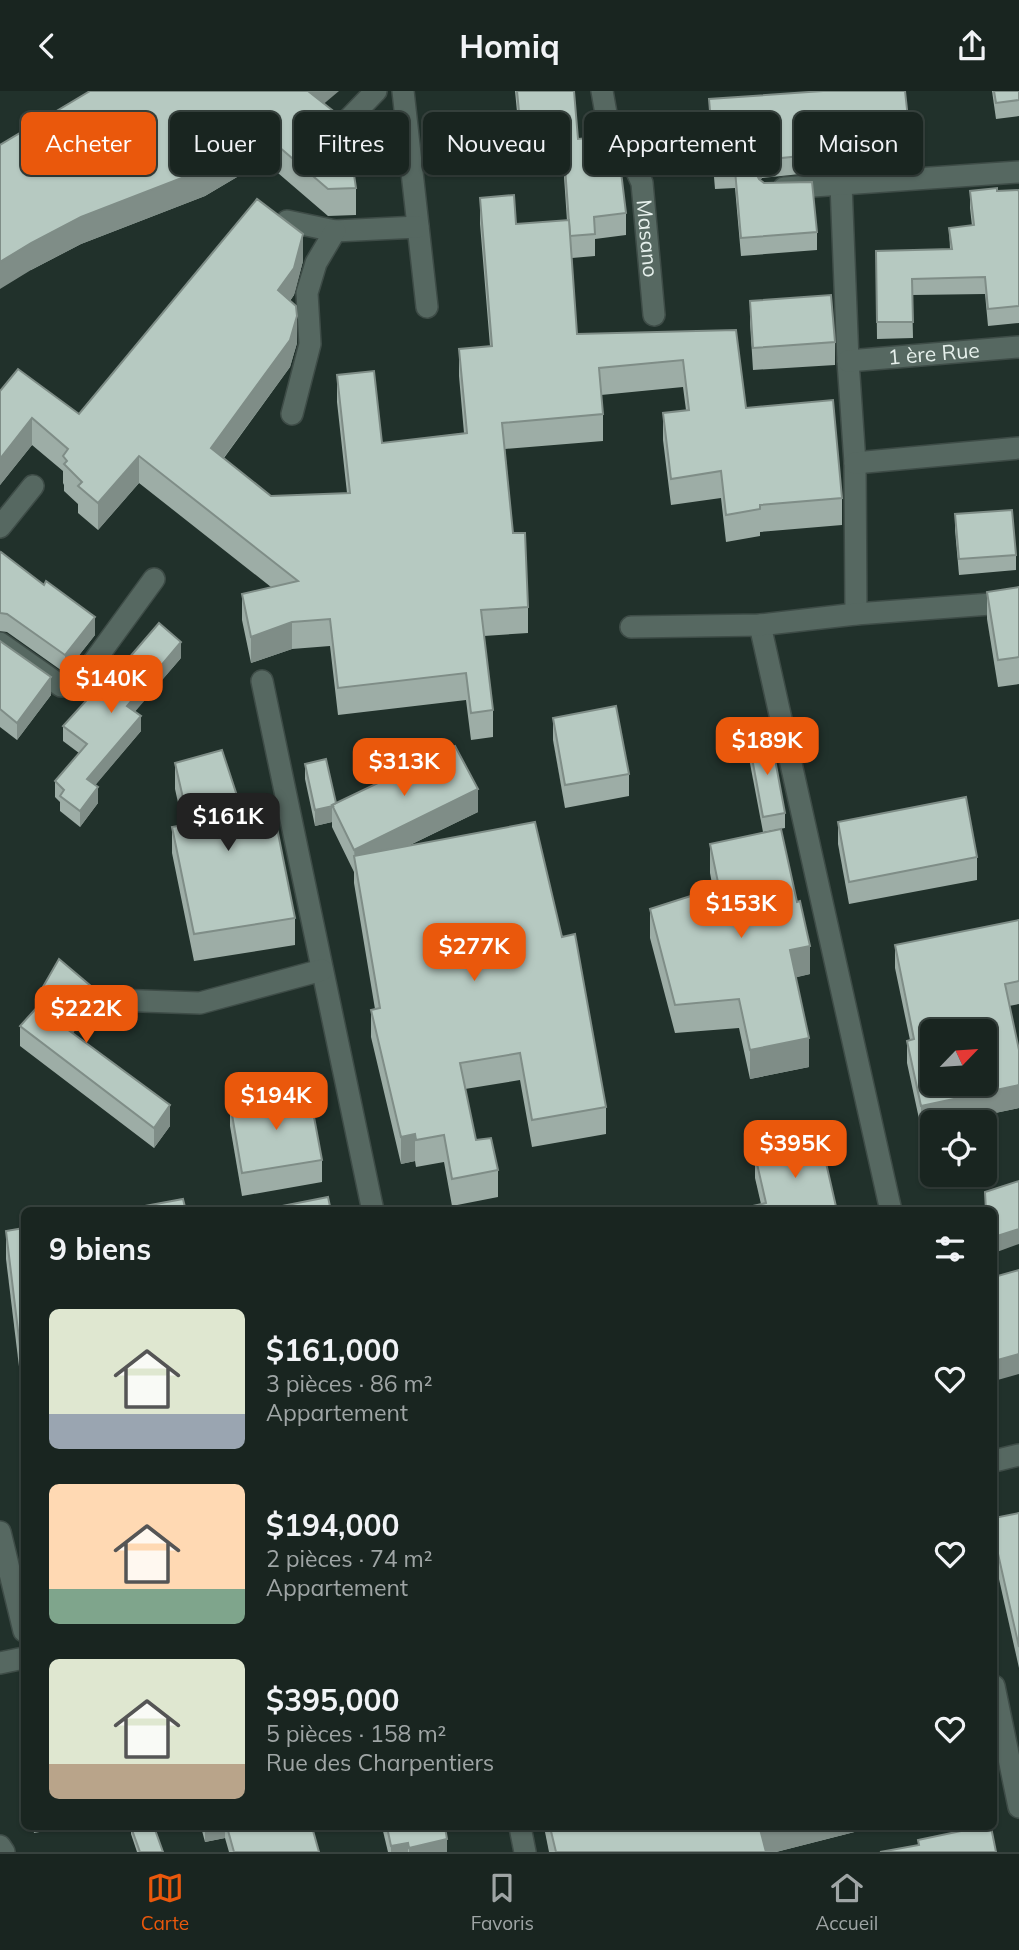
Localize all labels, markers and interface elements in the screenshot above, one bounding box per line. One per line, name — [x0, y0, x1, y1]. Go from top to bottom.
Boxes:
text: Homiq — [459, 26, 560, 66]
icon: back — [28, 27, 66, 65]
icon: share — [953, 27, 991, 65]
chip: Acheter — [21, 112, 156, 175]
chip: Louer — [170, 112, 280, 175]
chip: Filtres — [294, 112, 409, 175]
chip: Nouveau — [423, 112, 570, 175]
chip: Appartement — [584, 112, 780, 175]
chip: Maison — [794, 112, 923, 175]
street label: Masano — [632, 198, 665, 278]
street label: 1 ère Rue — [887, 336, 981, 370]
pin: $140K — [62, 655, 160, 715]
text: $140K — [76, 663, 146, 692]
pin: $189K — [718, 717, 816, 777]
text: $189K — [732, 725, 802, 754]
pin: $313K — [355, 739, 453, 798]
text: $313K — [369, 746, 439, 775]
pin: $161K — [179, 793, 277, 853]
text: $161K — [193, 801, 263, 830]
pin: $153K — [692, 881, 790, 940]
text: $153K — [706, 888, 776, 917]
pin: $277K — [425, 923, 523, 983]
text: $277K — [439, 931, 509, 960]
pin: $222K — [37, 985, 135, 1045]
text: $222K — [51, 993, 121, 1022]
north arrow — [920, 1019, 998, 1095]
map controls — [920, 1019, 997, 1187]
pin: $194K — [227, 1073, 325, 1132]
text: $194K — [241, 1080, 311, 1109]
button: locate — [920, 1110, 997, 1187]
pin: $395K — [746, 1121, 844, 1180]
text: $395K — [760, 1128, 830, 1157]
text: 9 biens — [49, 1230, 151, 1268]
icon: filters — [931, 1230, 969, 1268]
text: $161,000 — [266, 1331, 399, 1369]
icon: home — [105, 1337, 189, 1421]
icon: heart — [931, 1360, 969, 1398]
text: 3 pièces · 86 m² — [266, 1369, 433, 1398]
text: Appartement — [266, 1398, 408, 1427]
text: $194,000 — [266, 1506, 399, 1544]
icon: home — [105, 1512, 189, 1596]
icon: heart — [931, 1535, 969, 1573]
text: 2 pièces · 74 m² — [266, 1544, 433, 1573]
text: Appartement — [266, 1573, 408, 1602]
text: $395,000 — [266, 1681, 399, 1719]
icon: home — [105, 1687, 189, 1771]
icon: heart — [931, 1710, 969, 1748]
text: 5 pièces · 158 m² — [266, 1719, 446, 1748]
text: Rue des Charpentiers — [266, 1748, 494, 1777]
tab: Carte — [141, 1869, 189, 1935]
tab: Favoris — [471, 1869, 534, 1935]
tab: Accueil — [815, 1869, 878, 1935]

